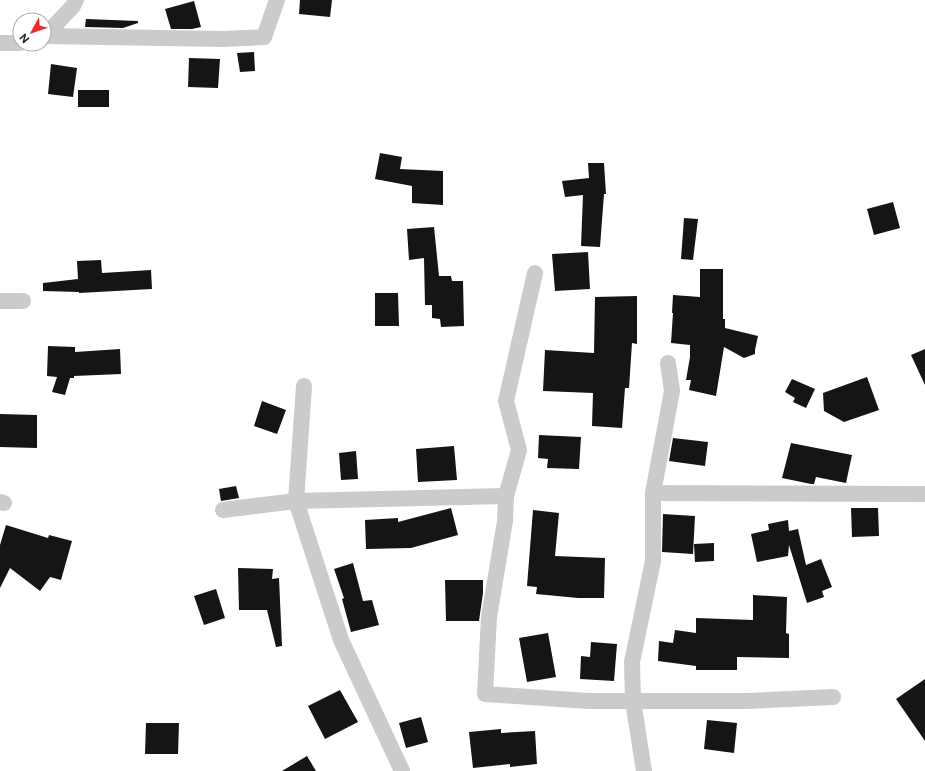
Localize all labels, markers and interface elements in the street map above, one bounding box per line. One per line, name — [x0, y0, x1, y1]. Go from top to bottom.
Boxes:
north arrow — [12, 12, 52, 52]
text: N — [16, 31, 32, 46]

